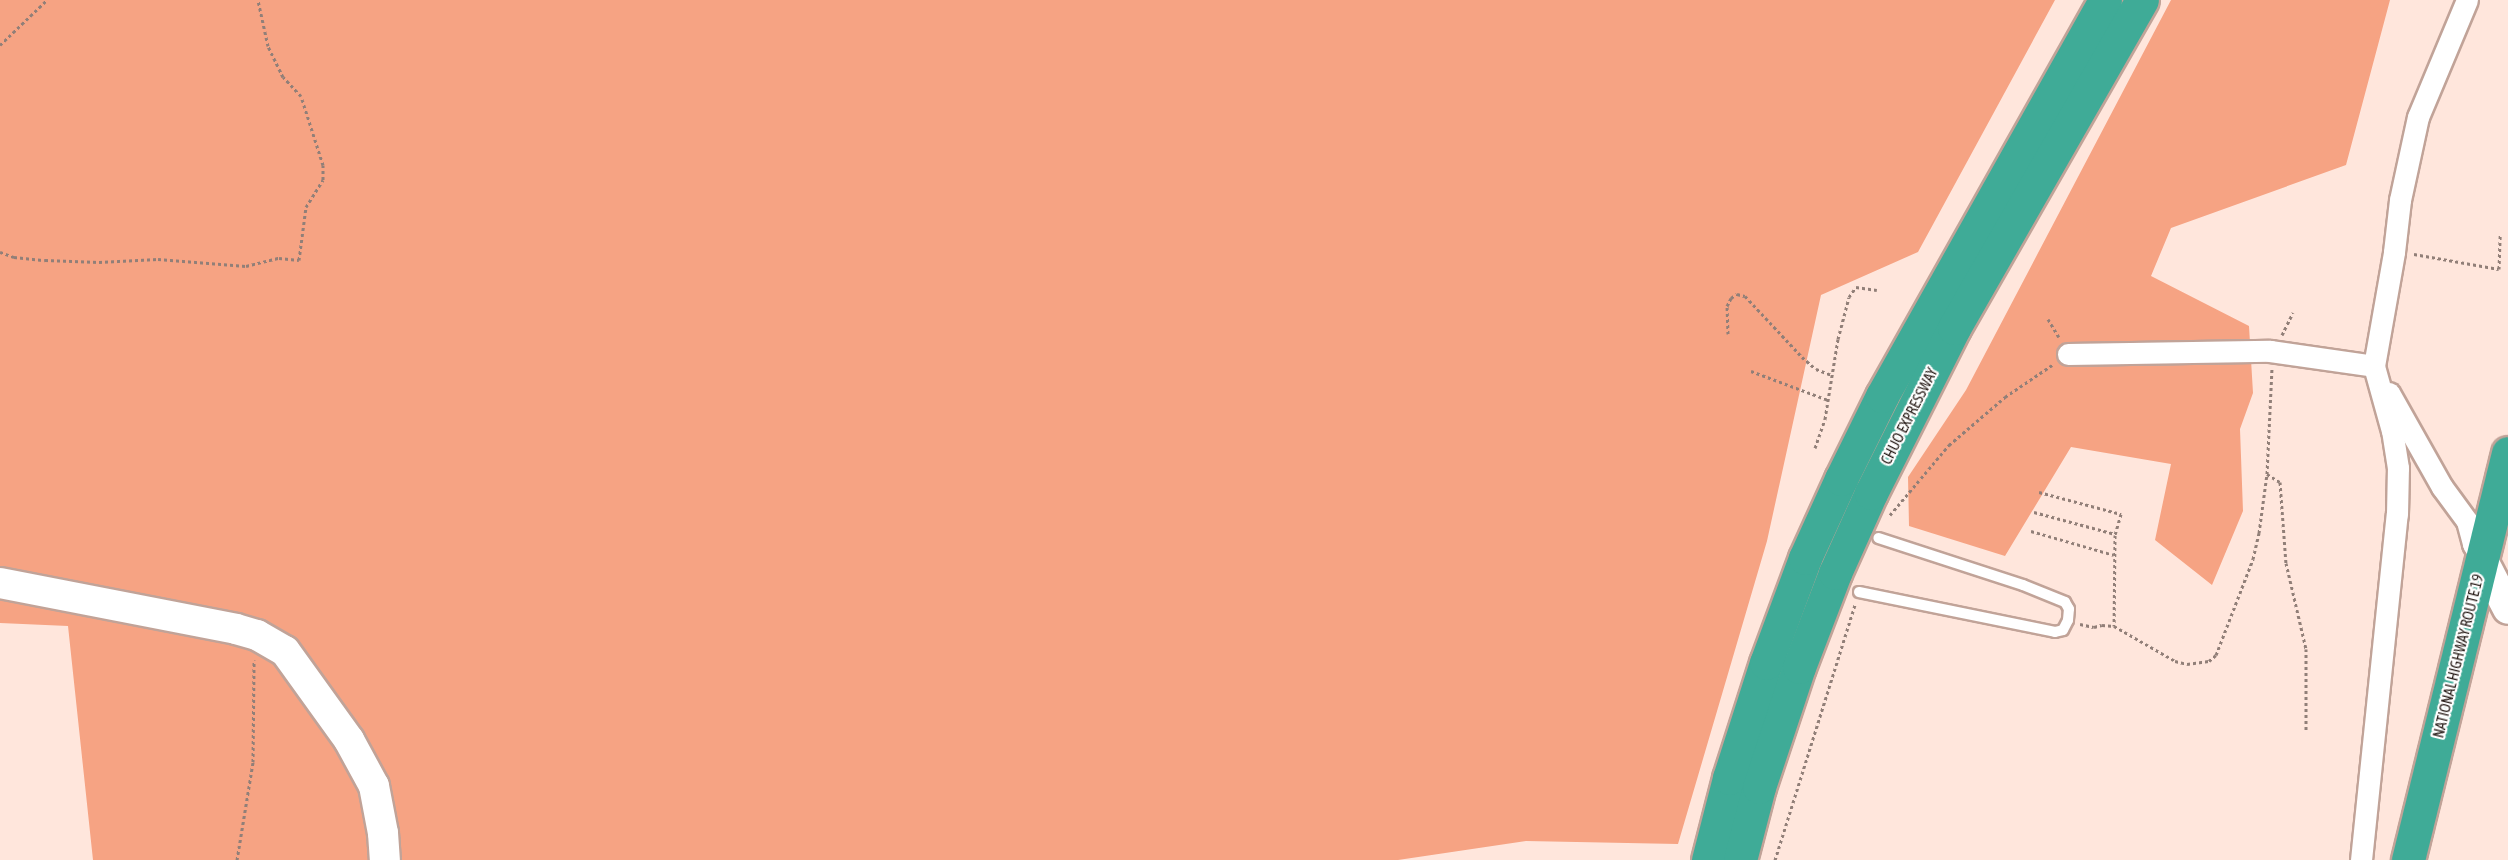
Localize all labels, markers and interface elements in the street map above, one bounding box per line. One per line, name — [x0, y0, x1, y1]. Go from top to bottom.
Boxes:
street label: CHUO EXPRESSWAY — [1877, 365, 1941, 467]
street label: NATIONAL HIGHWAY ROUTE 19 — [2429, 572, 2487, 740]

